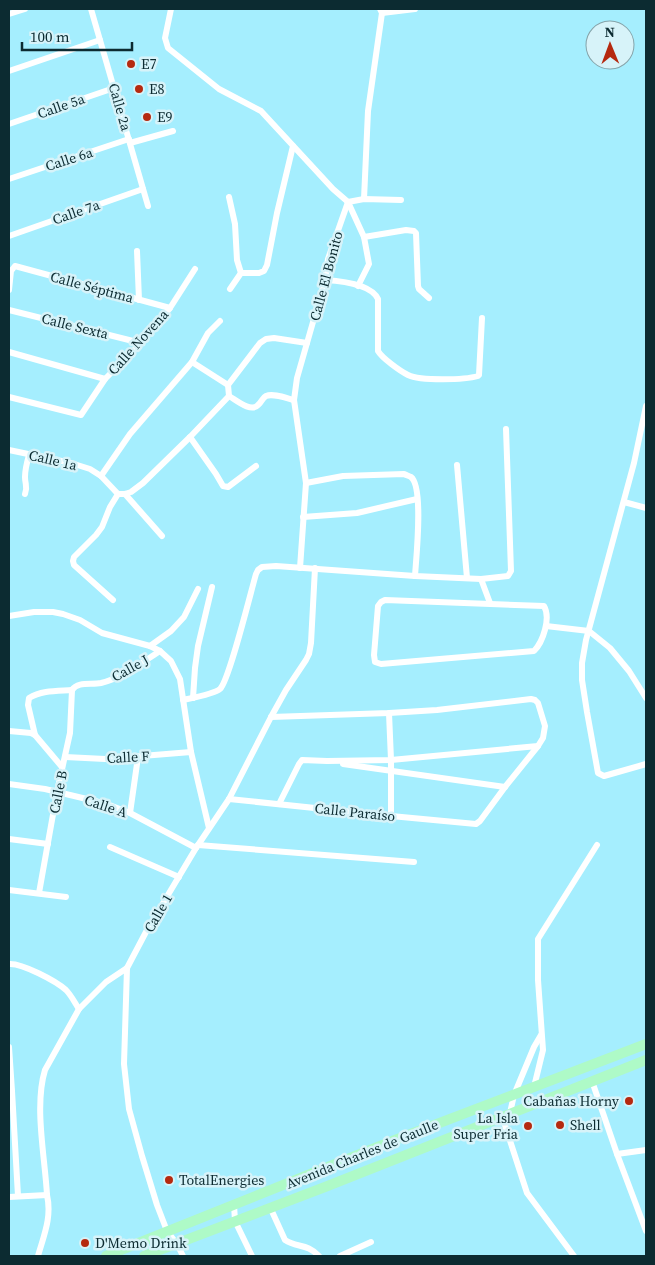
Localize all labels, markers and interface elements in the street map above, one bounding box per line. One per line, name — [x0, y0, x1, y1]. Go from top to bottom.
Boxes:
scale bar — [22, 20, 132, 52]
north arrow — [585, 20, 635, 70]
text: N — [604, 22, 615, 42]
text: 100 m — [30, 26, 70, 47]
place label: E7 — [141, 54, 156, 74]
marker: E7 — [125, 58, 137, 70]
place label: E8 — [149, 79, 164, 99]
street label: Calle 2a — [104, 81, 137, 134]
marker: E8 — [133, 83, 145, 95]
street label: Calle 5a — [35, 88, 88, 123]
place label: E9 — [157, 107, 172, 127]
marker: E9 — [141, 111, 153, 123]
street label: Calle 6a — [43, 142, 96, 176]
street label: Calle 7a — [50, 194, 103, 229]
street label: Calle El Bonito — [304, 229, 348, 323]
street label: Calle Séptima — [48, 266, 137, 308]
street label: Calle Novena — [103, 304, 173, 379]
street label: Calle Sexta — [40, 308, 111, 344]
street label: Calle 1a — [27, 445, 80, 475]
street label: Calle J — [108, 650, 152, 686]
street label: Calle F — [106, 746, 150, 768]
street label: Calle B — [44, 769, 72, 815]
street label: Calle A — [82, 790, 131, 823]
street label: Calle Paraíso — [314, 798, 397, 826]
street label: Calle 1 — [139, 890, 177, 936]
place label: Cabañas Horny — [523, 1091, 620, 1111]
marker: Cabañas Horny — [623, 1095, 635, 1107]
place label: La Isla Super Fria — [453, 1108, 519, 1144]
street label: Avenida Charles de Gaulle — [283, 1114, 441, 1194]
place label: Shell — [570, 1115, 601, 1135]
marker: Shell — [554, 1119, 566, 1131]
marker: La Isla Super Fria — [522, 1120, 534, 1132]
place label: TotalEnergies — [179, 1170, 264, 1190]
marker: TotalEnergies — [163, 1174, 175, 1186]
place label: D'Memo Drink — [95, 1233, 187, 1253]
marker: D'Memo Drink — [79, 1237, 91, 1249]

